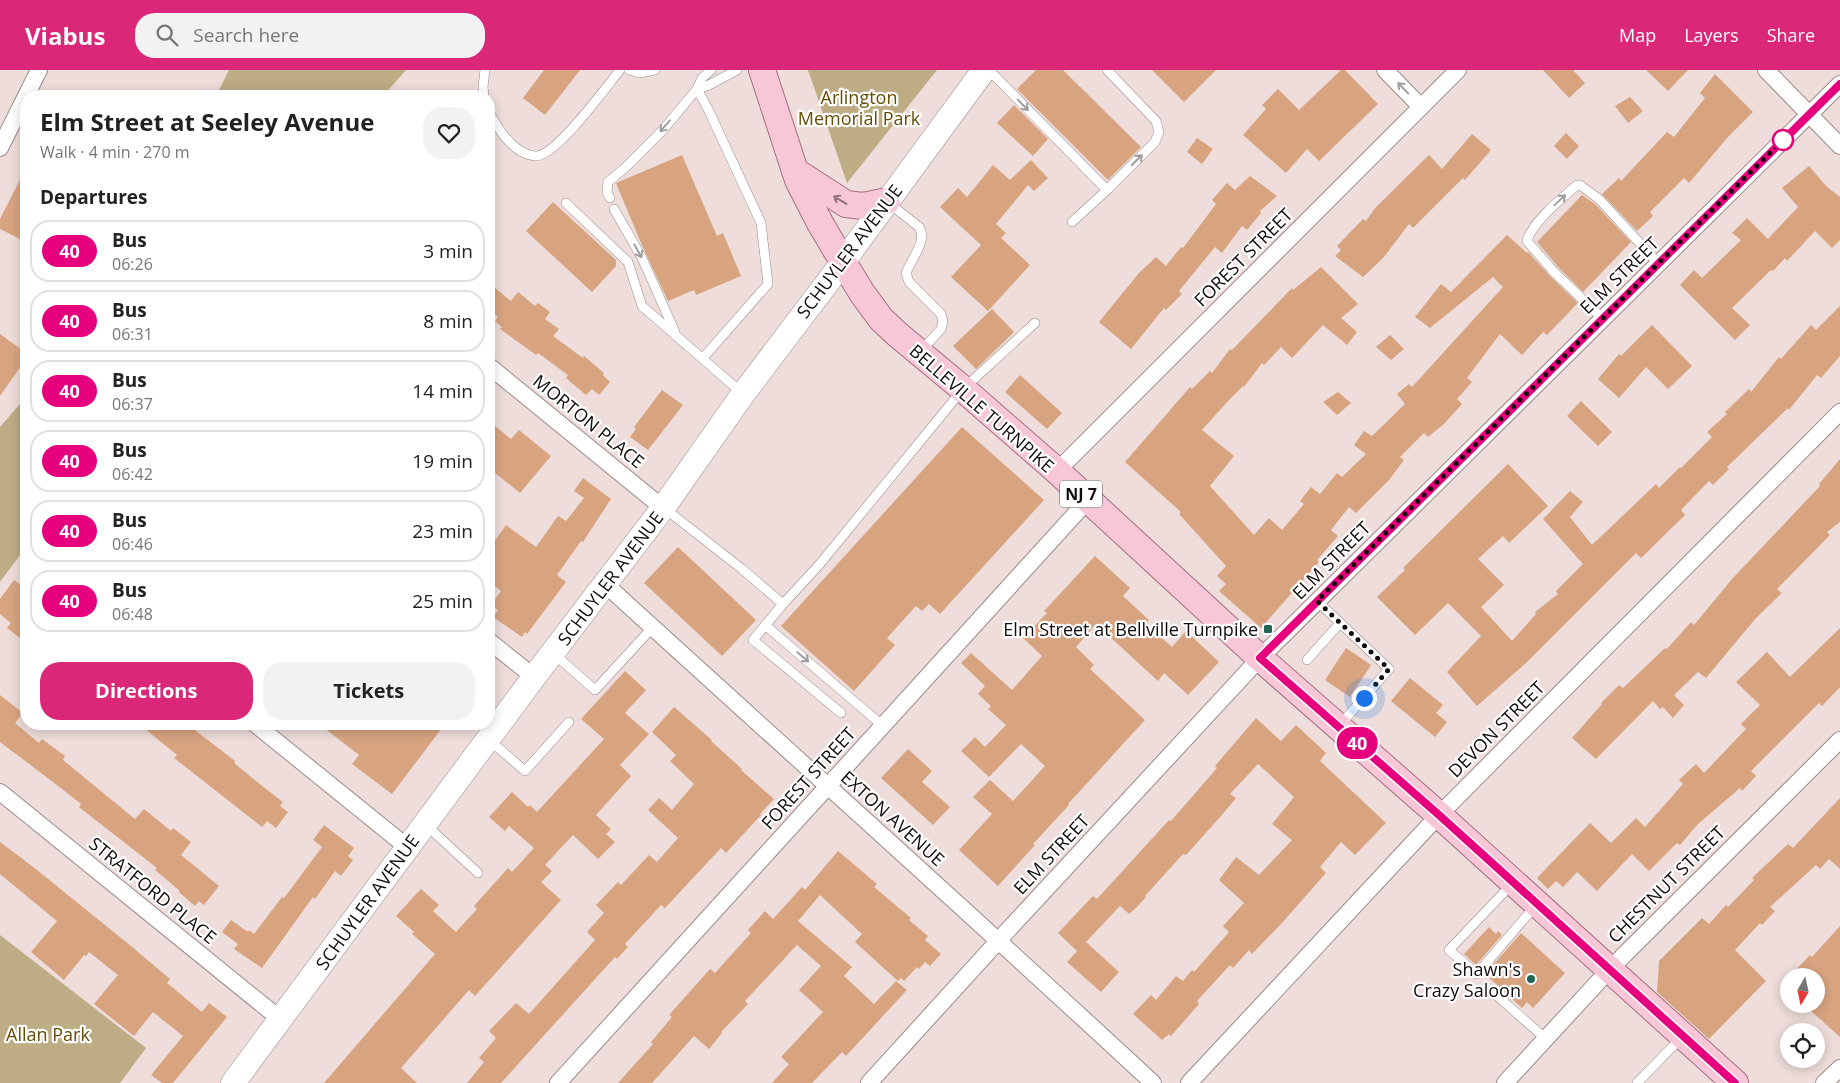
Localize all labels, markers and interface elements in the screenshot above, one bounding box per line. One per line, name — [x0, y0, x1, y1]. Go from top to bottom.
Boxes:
search box — [135, 13, 485, 58]
text: Viabus — [25, 19, 105, 52]
icon: search — [153, 21, 181, 49]
text: Search here — [193, 22, 299, 48]
text: Map — [1619, 23, 1656, 47]
text: Layers — [1684, 23, 1739, 47]
text: Share — [1767, 23, 1815, 47]
one-way arrow — [1397, 82, 1409, 95]
park label: Arlington Memorial Park — [798, 85, 921, 130]
one-way arrow — [1017, 99, 1029, 111]
text: Elm Street at Seeley Avenue — [40, 105, 374, 138]
button: heart — [423, 107, 475, 159]
one-way arrow — [660, 119, 671, 132]
unlabelled marker — [1772, 129, 1794, 151]
text: Walk · 4 min · 270 m — [40, 141, 190, 163]
one-way arrow — [1131, 154, 1143, 166]
street label: SCHUYLER AVENUE — [791, 179, 907, 323]
text: Departures — [40, 184, 147, 210]
one-way arrow — [833, 194, 847, 204]
one-way arrow — [1553, 194, 1566, 206]
street label: FOREST STREET — [1189, 203, 1297, 311]
text: Bus — [112, 227, 147, 253]
street label: ELM STREET — [1574, 231, 1664, 319]
text: 3 min — [423, 238, 473, 264]
text: 40 — [59, 239, 80, 263]
one-way arrow — [633, 244, 643, 259]
text: 06:26 — [112, 253, 153, 275]
text: Bus — [112, 297, 147, 323]
text: 8 min — [423, 308, 473, 334]
text: 40 — [59, 309, 80, 333]
text: 06:31 — [112, 323, 153, 345]
street label: BELLEVILLE TURNPIKE — [905, 339, 1059, 477]
text: Bus — [112, 367, 147, 393]
street label: MORTON PLACE — [528, 369, 650, 473]
text: 14 min — [412, 378, 473, 404]
text: 40 — [59, 379, 80, 403]
text: 06:37 — [112, 393, 153, 415]
text: Bus — [112, 437, 147, 463]
text: 19 min — [412, 448, 473, 474]
text: 40 — [59, 449, 80, 473]
text: 06:42 — [112, 463, 153, 485]
road number: NJ 7 — [1060, 480, 1102, 508]
street label: SCHUYLER AVENUE — [552, 506, 668, 650]
text: Bus — [112, 507, 147, 533]
street label: ELM STREET — [1287, 516, 1375, 604]
text: 23 min — [412, 518, 473, 544]
text: 40 — [59, 519, 80, 543]
text: 06:46 — [112, 533, 153, 555]
text: Bus — [112, 577, 147, 603]
text: 25 min — [412, 588, 473, 614]
text: 40 — [59, 589, 80, 613]
text: 06:48 — [112, 603, 153, 625]
place label: Elm Street at Bellville Turnpike — [1003, 617, 1258, 641]
marker: Elm Street at Bellville Turnpike — [1262, 623, 1274, 635]
one-way arrow — [796, 651, 809, 662]
button: Directions — [40, 662, 253, 720]
button: Tickets — [263, 662, 475, 720]
street label: DEVON STREET — [1443, 676, 1549, 782]
your location — [1352, 686, 1377, 711]
street label: FOREST STREET — [756, 722, 860, 834]
line badge: 40 — [1334, 727, 1380, 759]
text: 40 — [1347, 731, 1367, 755]
street label: EXTON AVENUE — [836, 765, 950, 871]
street label: ELM STREET — [1008, 809, 1094, 899]
street label: CHESTNUT STREET — [1602, 820, 1730, 948]
street label: SCHUYLER AVENUE — [310, 830, 424, 974]
street label: STRATFORD PLACE — [84, 831, 222, 949]
place label: Shawn's Crazy Saloon — [1413, 957, 1521, 1002]
north arrow — [1780, 968, 1825, 1012]
map controls — [1780, 968, 1825, 1068]
marker: Shawn's Crazy Saloon — [1525, 973, 1537, 985]
park label: Allan Park — [6, 1022, 90, 1046]
button: locate — [1780, 1023, 1825, 1068]

